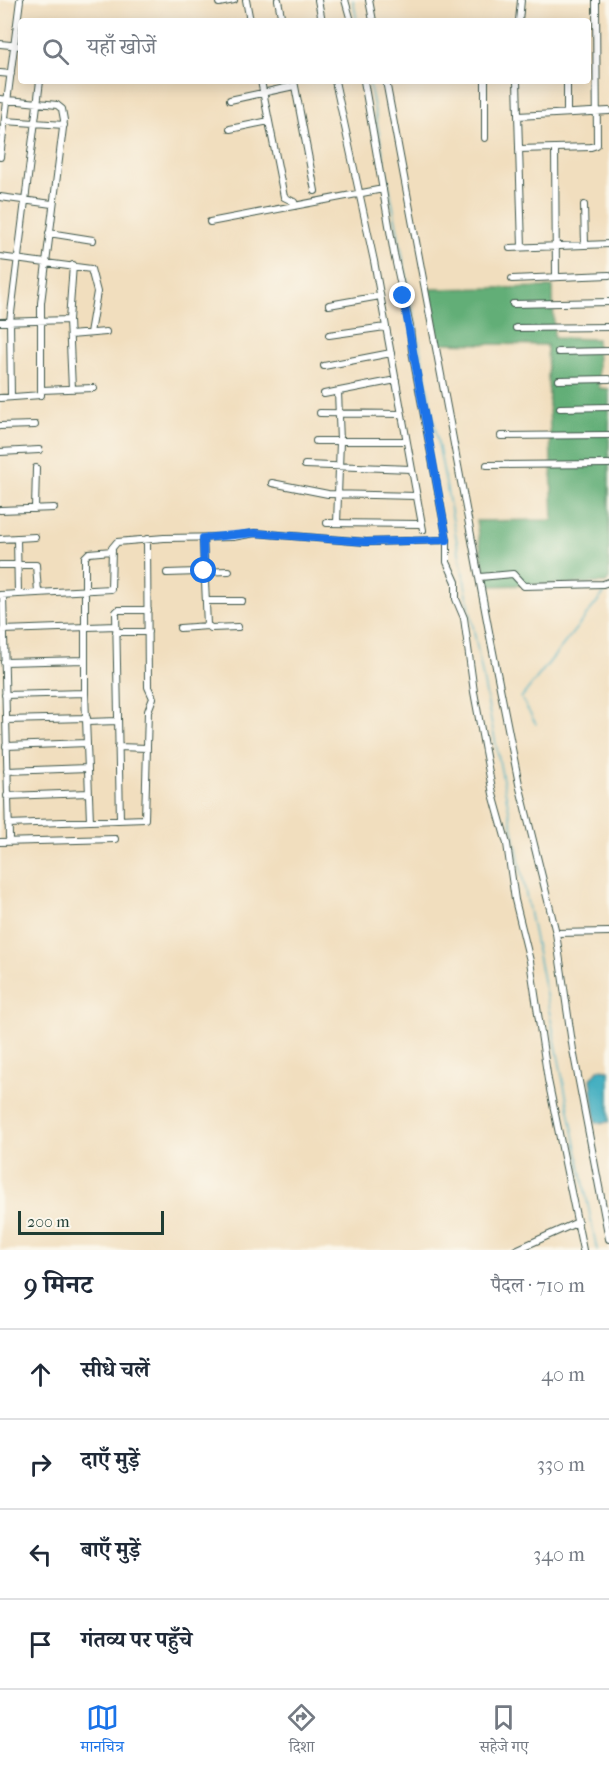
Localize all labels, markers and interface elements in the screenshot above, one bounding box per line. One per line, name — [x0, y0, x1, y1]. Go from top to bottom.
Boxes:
search box — [18, 18, 591, 84]
text: यहाँ खोजें — [87, 34, 156, 60]
icon: search — [39, 35, 72, 68]
route end — [389, 282, 415, 308]
route start — [190, 557, 216, 583]
scale bar — [18, 1208, 164, 1236]
text: 200 m — [27, 1212, 70, 1231]
text: 9 मिनट — [24, 1269, 92, 1300]
text: पैदल · 710 m — [491, 1274, 585, 1297]
text: सीधे चलें — [81, 1357, 150, 1383]
icon: ahead — [24, 1358, 57, 1391]
text: 40 m — [541, 1363, 585, 1386]
text: दाएँ मुड़ें — [81, 1447, 140, 1473]
icon: right — [24, 1448, 57, 1481]
text: 330 m — [537, 1453, 585, 1476]
text: बाएँ मुड़ें — [81, 1537, 140, 1563]
icon: left — [24, 1538, 57, 1571]
text: 340 m — [533, 1543, 585, 1566]
text: गंतव्य पर पहुँचे — [81, 1627, 192, 1653]
icon: arrive — [24, 1628, 57, 1661]
tab: मानचित्र — [81, 1701, 124, 1762]
tab: दिशा — [285, 1701, 318, 1762]
tab: सहेजे गए — [479, 1701, 528, 1762]

